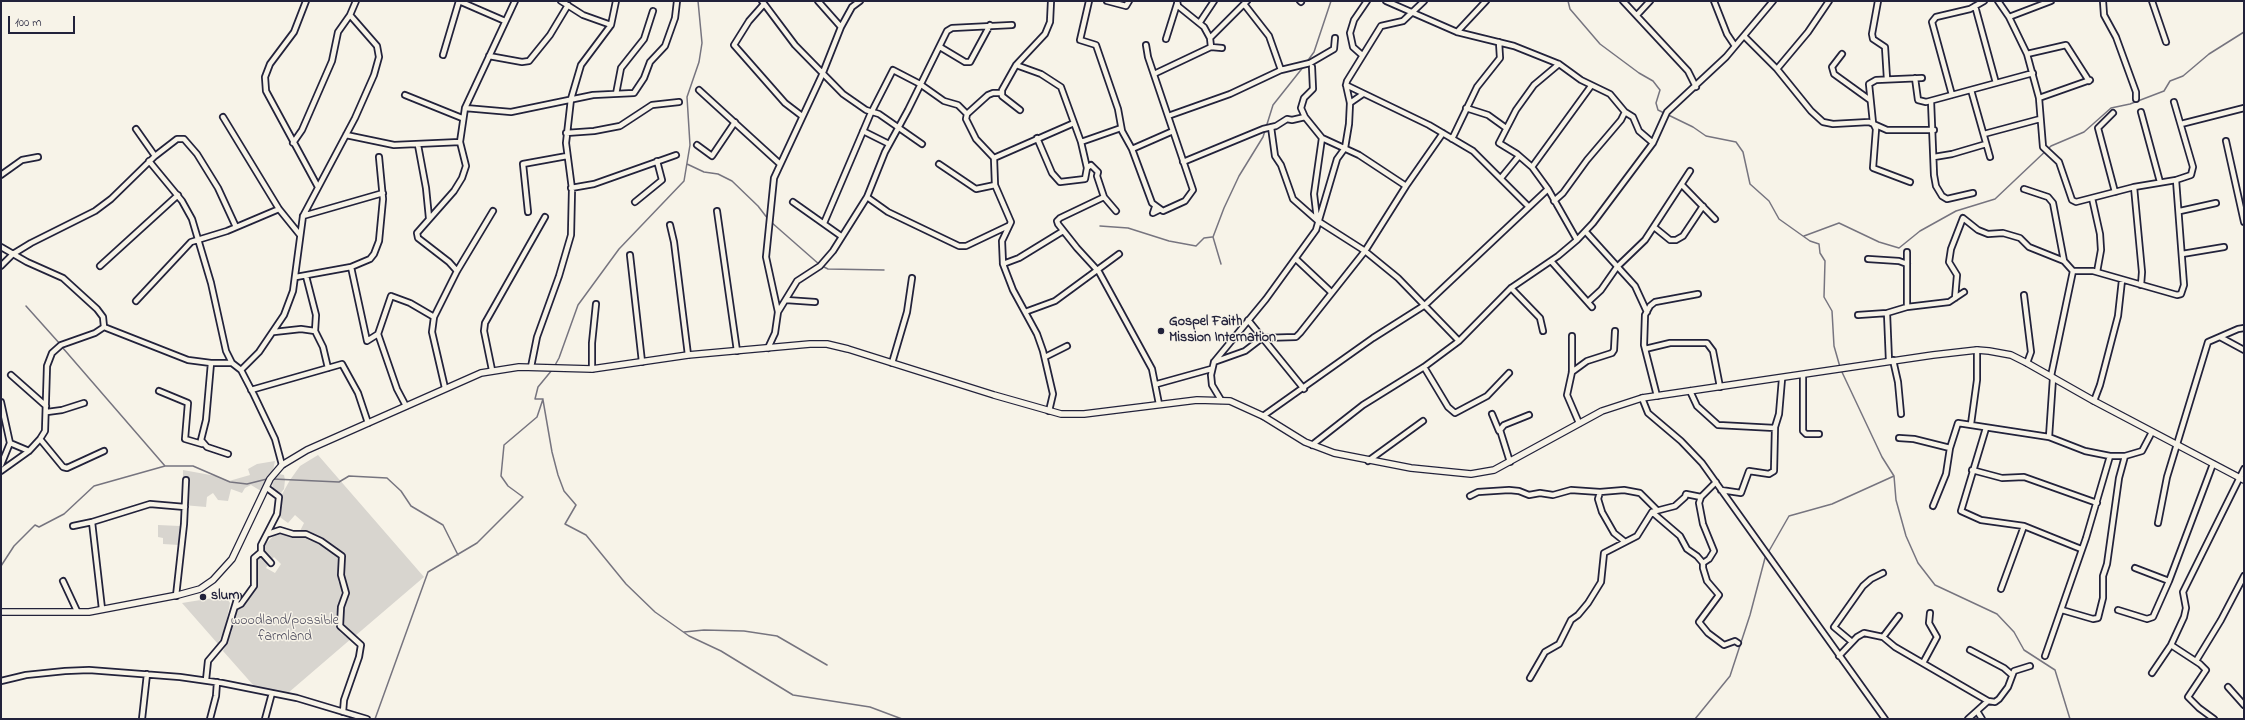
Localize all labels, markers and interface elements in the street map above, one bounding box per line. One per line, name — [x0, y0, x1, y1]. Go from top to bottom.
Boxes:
scale bar — [10, 8, 77, 34]
text: 100 m — [15, 14, 42, 32]
place label: Gospel Faith Mission Internation — [1169, 315, 1276, 348]
marker: Gospel Faith Mission Internation — [1156, 326, 1166, 336]
place label: slum — [211, 589, 239, 605]
marker: slum — [198, 592, 208, 602]
park label: woodland/possible farmland — [231, 614, 339, 646]

